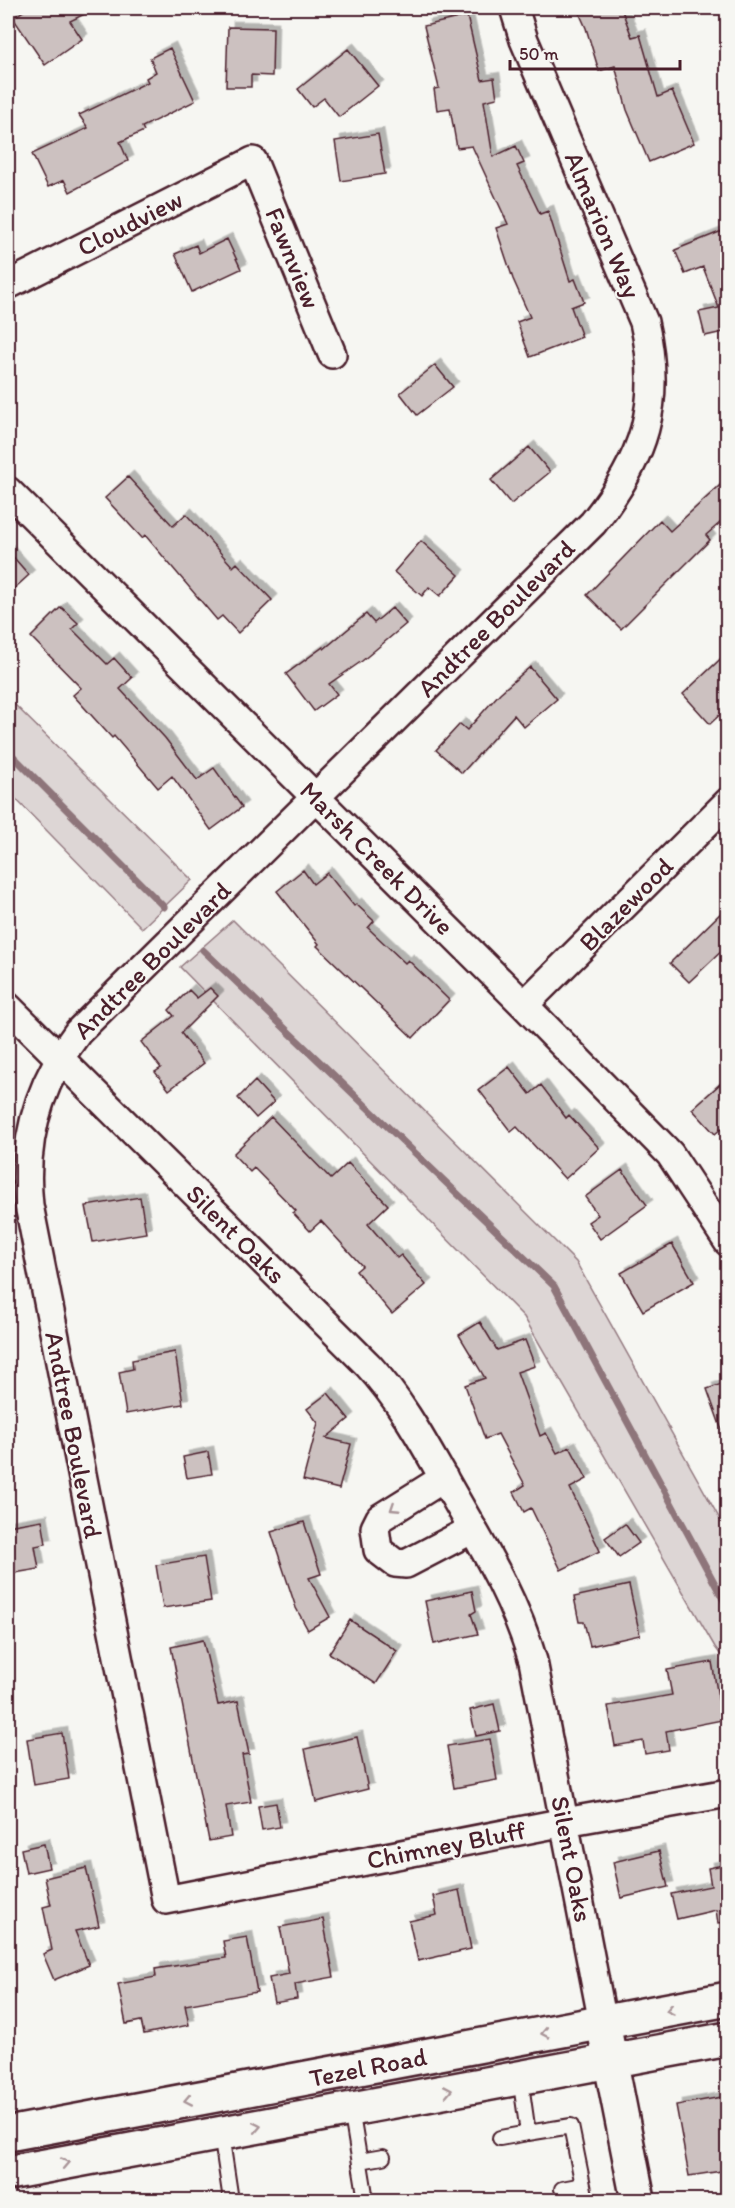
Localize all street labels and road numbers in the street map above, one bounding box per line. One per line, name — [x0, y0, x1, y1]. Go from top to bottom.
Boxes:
street label: Almarion Way — [558, 147, 648, 303]
street label: Cloudview — [72, 183, 188, 263]
street label: Fawnview — [258, 203, 328, 313]
street label: Andtree Boulevard — [410, 532, 582, 704]
street label: Marsh Creek Drive — [293, 774, 461, 942]
street label: Blazewood — [572, 850, 680, 958]
street label: Andtree Boulevard — [66, 874, 238, 1046]
street label: Silent Oaks — [179, 1177, 293, 1291]
street label: Andtree Boulevard — [38, 1329, 110, 1542]
street label: Silent Oaks — [544, 1793, 600, 1925]
street label: Chimney Bluff — [364, 1814, 528, 1876]
street label: Tezel Road — [307, 2040, 429, 2094]

